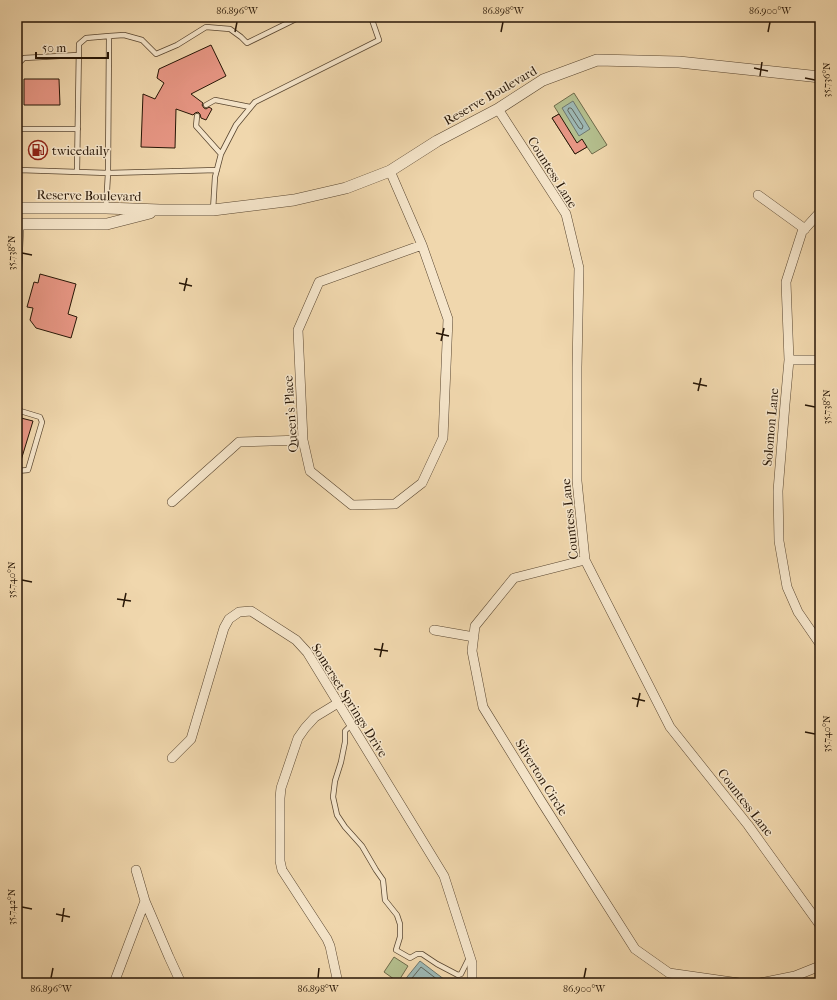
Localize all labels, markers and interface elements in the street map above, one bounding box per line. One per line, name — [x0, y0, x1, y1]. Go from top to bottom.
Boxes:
text: 86.896°W — [216, 5, 259, 17]
text: 86.898°W — [482, 5, 525, 17]
text: 86.900°W — [749, 5, 792, 17]
scale bar — [36, 34, 108, 60]
text: 50 m — [42, 41, 66, 55]
street label: Reserve Boulevard — [441, 62, 540, 128]
text: 35.736°N — [821, 62, 833, 98]
street label: Countess Lane — [525, 134, 581, 211]
fuel station icon: twicedaily — [27, 139, 49, 161]
place label: twicedaily — [52, 143, 111, 158]
street label: Reserve Boulevard — [36, 187, 142, 204]
text: 35.738°N — [6, 235, 18, 270]
street label: Queen's Place — [280, 374, 301, 453]
street label: Solomon Lane — [760, 387, 781, 467]
text: 35.738°N — [821, 389, 833, 424]
street label: Countess Lane — [558, 477, 581, 560]
text: 35.740°N — [6, 561, 18, 599]
street label: Somerset Springs Drive — [308, 641, 391, 760]
text: 35.740°N — [821, 715, 833, 753]
street label: Silverton Circle — [512, 736, 571, 819]
street label: Countess Lane — [715, 766, 777, 839]
text: 35.742°N — [6, 888, 18, 925]
text: 86.896°W — [30, 983, 73, 995]
text: 86.898°W — [297, 983, 340, 995]
text: 86.900°W — [563, 983, 606, 995]

